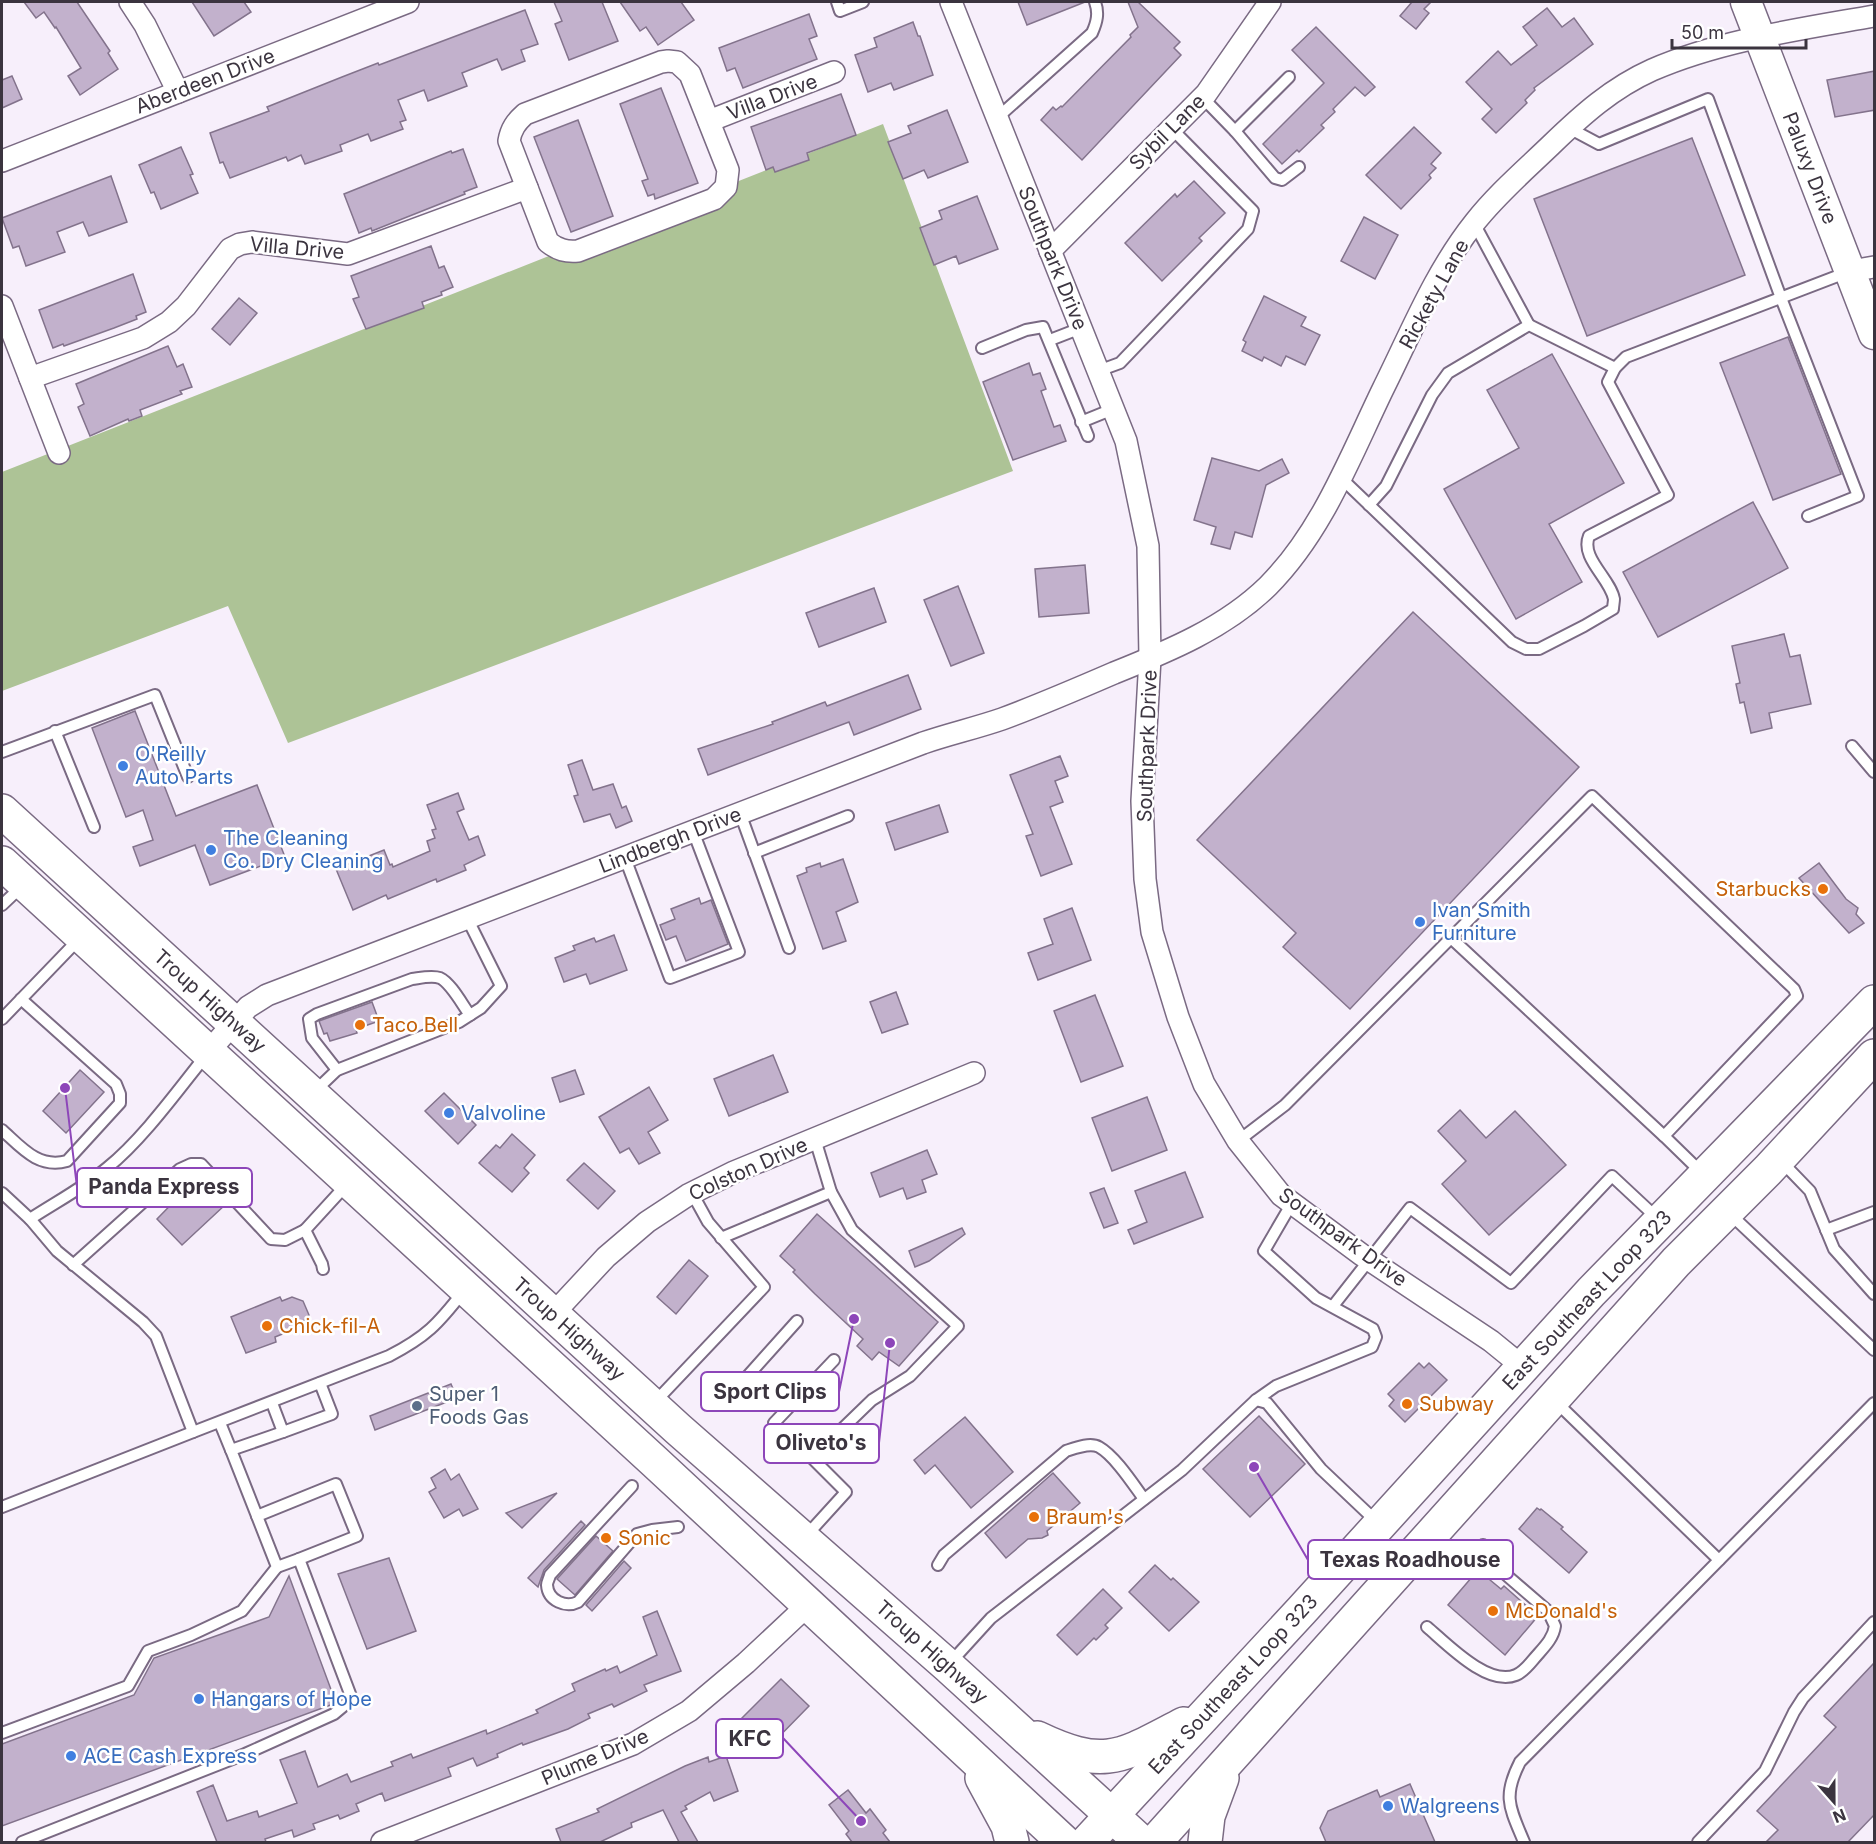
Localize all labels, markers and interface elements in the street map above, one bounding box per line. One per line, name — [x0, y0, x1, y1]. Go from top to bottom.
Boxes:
scale bar — [1672, 12, 1806, 50]
text: 50 m — [1681, 22, 1724, 43]
street label: Aberdeen Drive — [132, 43, 278, 119]
street label: Villa Drive — [723, 69, 821, 125]
street label: Sybil Lane — [1124, 89, 1210, 175]
street label: Paluxy Drive — [1778, 109, 1842, 227]
street label: Southpark Drive — [1013, 183, 1093, 333]
street label: Villa Drive — [249, 232, 345, 264]
street label: Rickety Lane — [1394, 235, 1474, 353]
street label: Southpark Drive — [1132, 669, 1162, 823]
place label: O'Reilly Auto Parts — [135, 742, 233, 789]
marker: O'Reilly Auto Parts — [116, 759, 130, 773]
street label: Lindbergh Drive — [595, 802, 745, 878]
place label: The Cleaning Co. Dry Cleaning — [223, 826, 383, 873]
marker: The Cleaning Co. Dry Cleaning — [204, 843, 218, 857]
place label: Starbucks — [1715, 877, 1811, 901]
marker: Starbucks — [1816, 882, 1830, 896]
place label: Ivan Smith Furniture — [1432, 898, 1531, 945]
marker: Ivan Smith Furniture — [1413, 915, 1427, 929]
street label: Troup Highway — [149, 944, 271, 1058]
place label: Taco Bell — [372, 1013, 458, 1037]
marker: Taco Bell — [353, 1018, 367, 1032]
place label: Valvoline — [461, 1101, 546, 1125]
marker: Valvoline — [442, 1106, 456, 1120]
street label: Colston Drive — [685, 1132, 811, 1206]
callout: Panda Express — [77, 1168, 252, 1207]
text: Panda Express — [88, 1174, 240, 1199]
street label: Southpark Drive — [1274, 1182, 1412, 1292]
street label: East Southeast Loop 323 — [1497, 1205, 1677, 1395]
street label: Troup Highway — [508, 1272, 630, 1386]
place label: Chick-fil-A — [279, 1314, 381, 1338]
marker: Chick-fil-A — [260, 1319, 274, 1333]
callout: Sport Clips — [701, 1372, 839, 1411]
text: Sport Clips — [713, 1379, 827, 1404]
place label: Super 1 Foods Gas — [429, 1382, 529, 1429]
place label: Subway — [1419, 1392, 1494, 1416]
marker: Subway — [1400, 1397, 1414, 1411]
marker: Super 1 Foods Gas — [410, 1399, 424, 1413]
callout: Oliveto's — [764, 1424, 879, 1463]
text: Oliveto's — [776, 1430, 866, 1455]
place label: Braum's — [1046, 1505, 1124, 1529]
marker: Braum's — [1027, 1510, 1041, 1524]
place label: Sonic — [618, 1526, 671, 1550]
marker: Sonic — [599, 1531, 613, 1545]
callout: Texas Roadhouse — [1308, 1540, 1513, 1579]
text: Texas Roadhouse — [1320, 1547, 1500, 1572]
street label: East Southeast Loop 323 — [1143, 1589, 1323, 1779]
street label: Troup Highway — [871, 1595, 993, 1709]
place label: McDonald's — [1505, 1599, 1618, 1623]
marker: McDonald's — [1486, 1604, 1500, 1618]
place label: Hangars of Hope — [211, 1687, 372, 1711]
marker: Hangars of Hope — [192, 1692, 206, 1706]
callout: KFC — [716, 1719, 783, 1758]
street label: Plume Drive — [538, 1724, 652, 1790]
text: KFC — [729, 1726, 771, 1751]
place label: ACE Cash Express — [83, 1744, 257, 1768]
marker: ACE Cash Express — [64, 1749, 78, 1763]
north arrow — [1804, 1772, 1864, 1832]
place label: Walgreens — [1400, 1794, 1500, 1818]
marker: Walgreens — [1381, 1799, 1395, 1813]
text: N — [1830, 1804, 1849, 1828]

